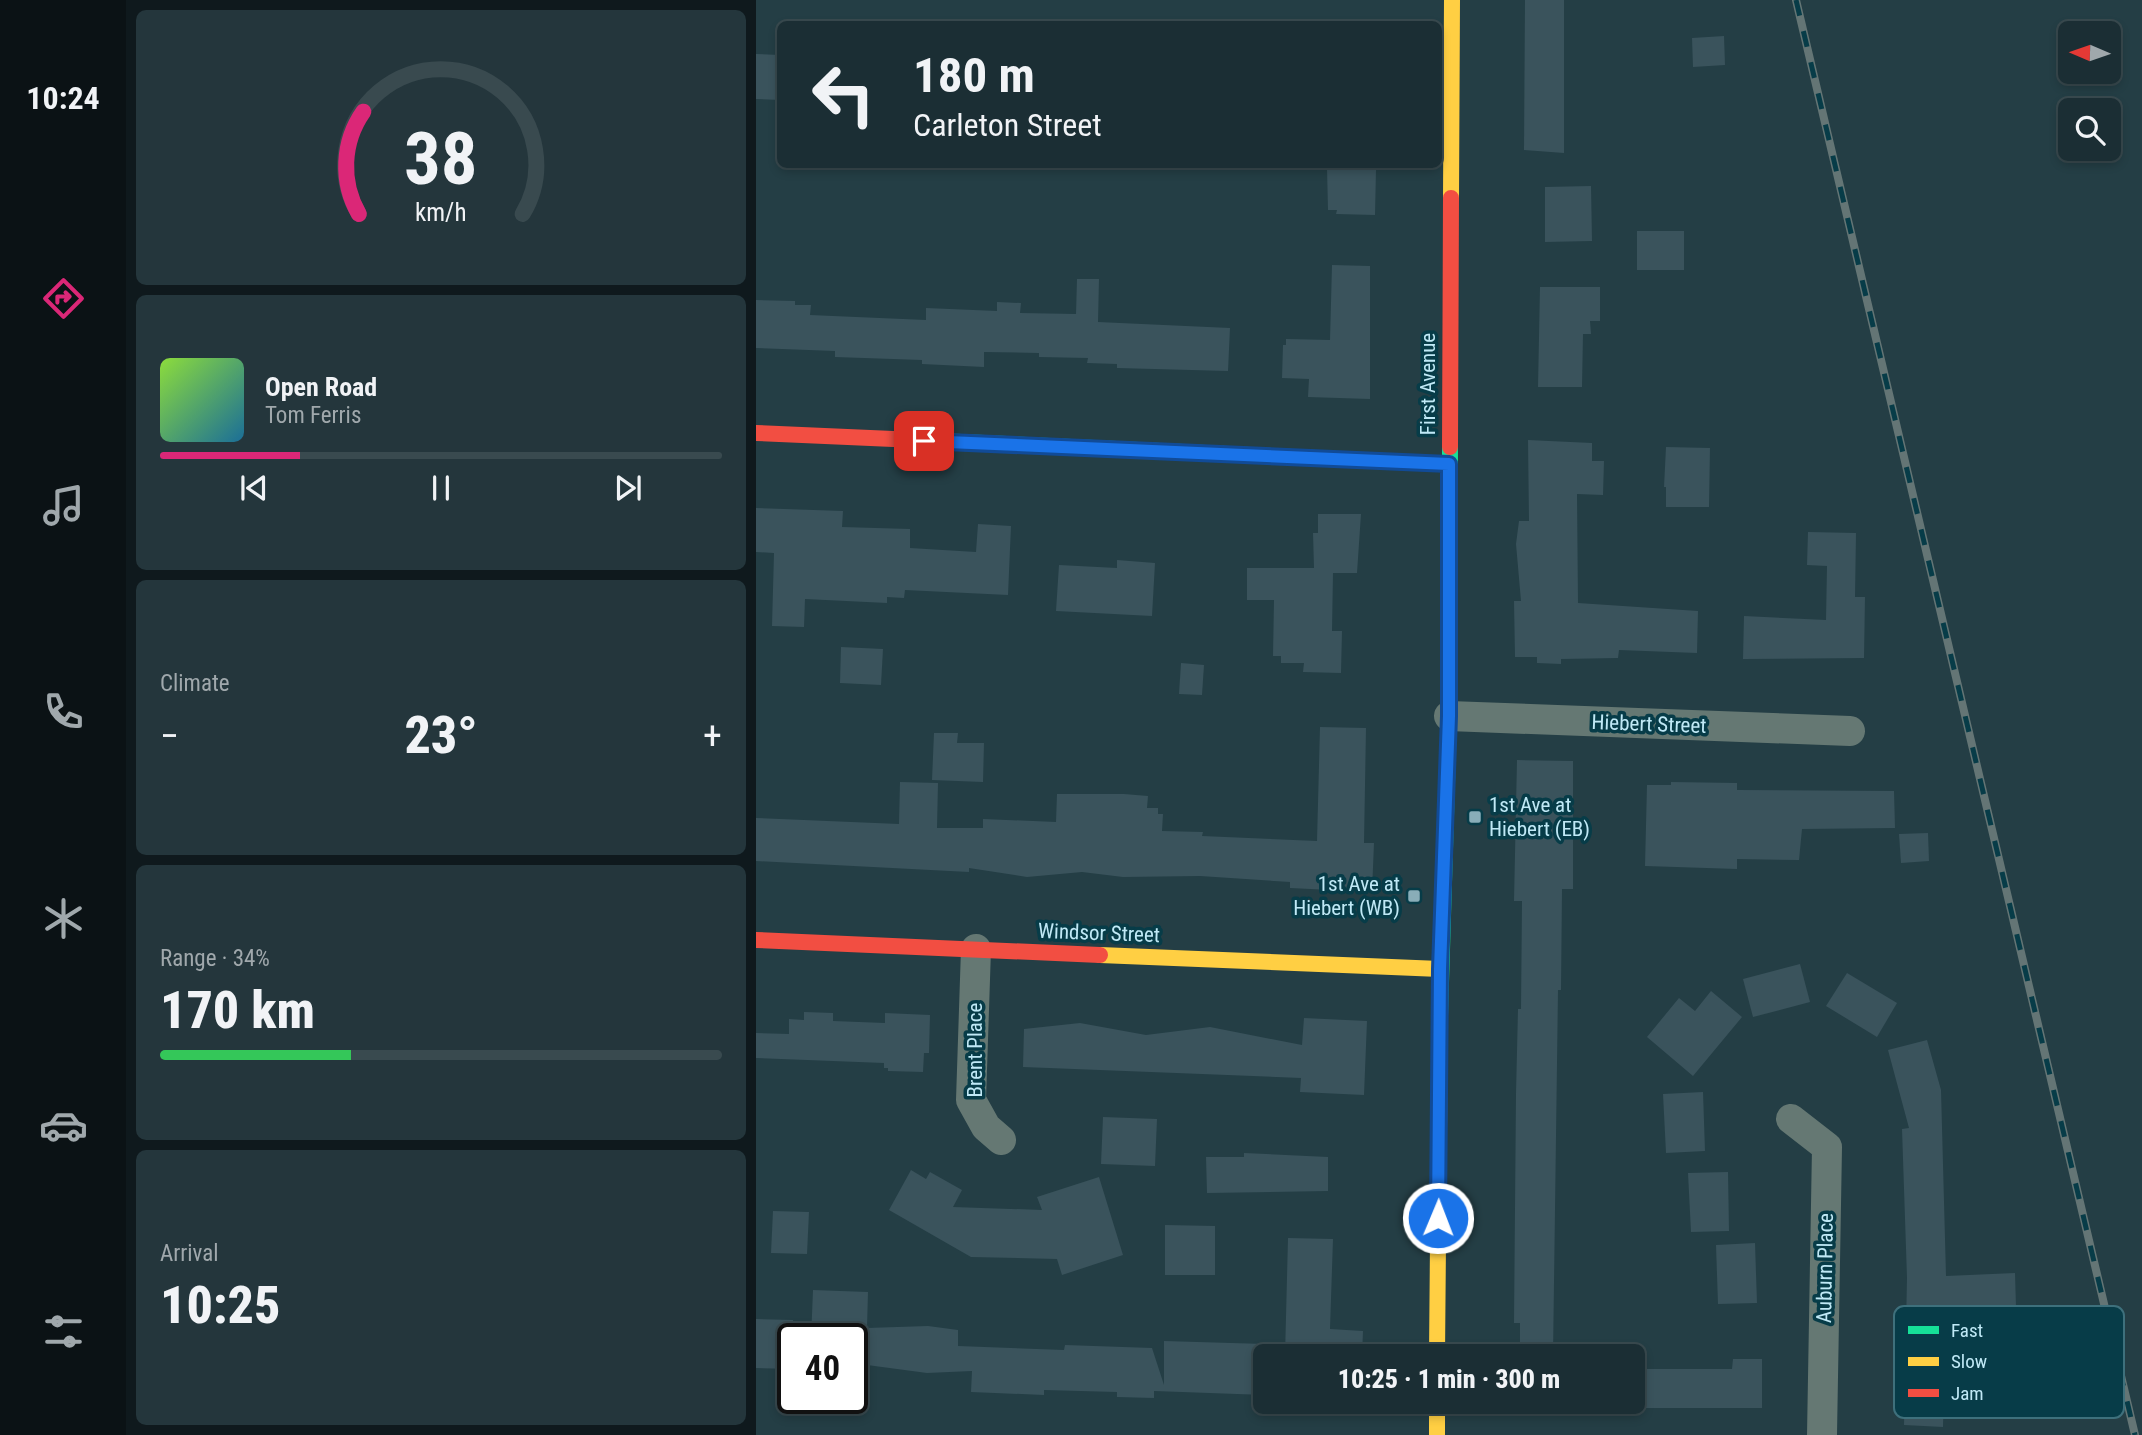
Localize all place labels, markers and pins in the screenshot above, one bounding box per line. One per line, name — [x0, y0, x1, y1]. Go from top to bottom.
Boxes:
pin — [894, 411, 954, 471]
place label: 1st Ave at Hiebert (EB) — [1489, 793, 1590, 841]
marker: 1st Ave at Hiebert (EB) — [1467, 809, 1483, 825]
place label: 1st Ave at Hiebert (WB) — [1293, 872, 1400, 920]
marker: 1st Ave at Hiebert (WB) — [1406, 888, 1422, 904]

